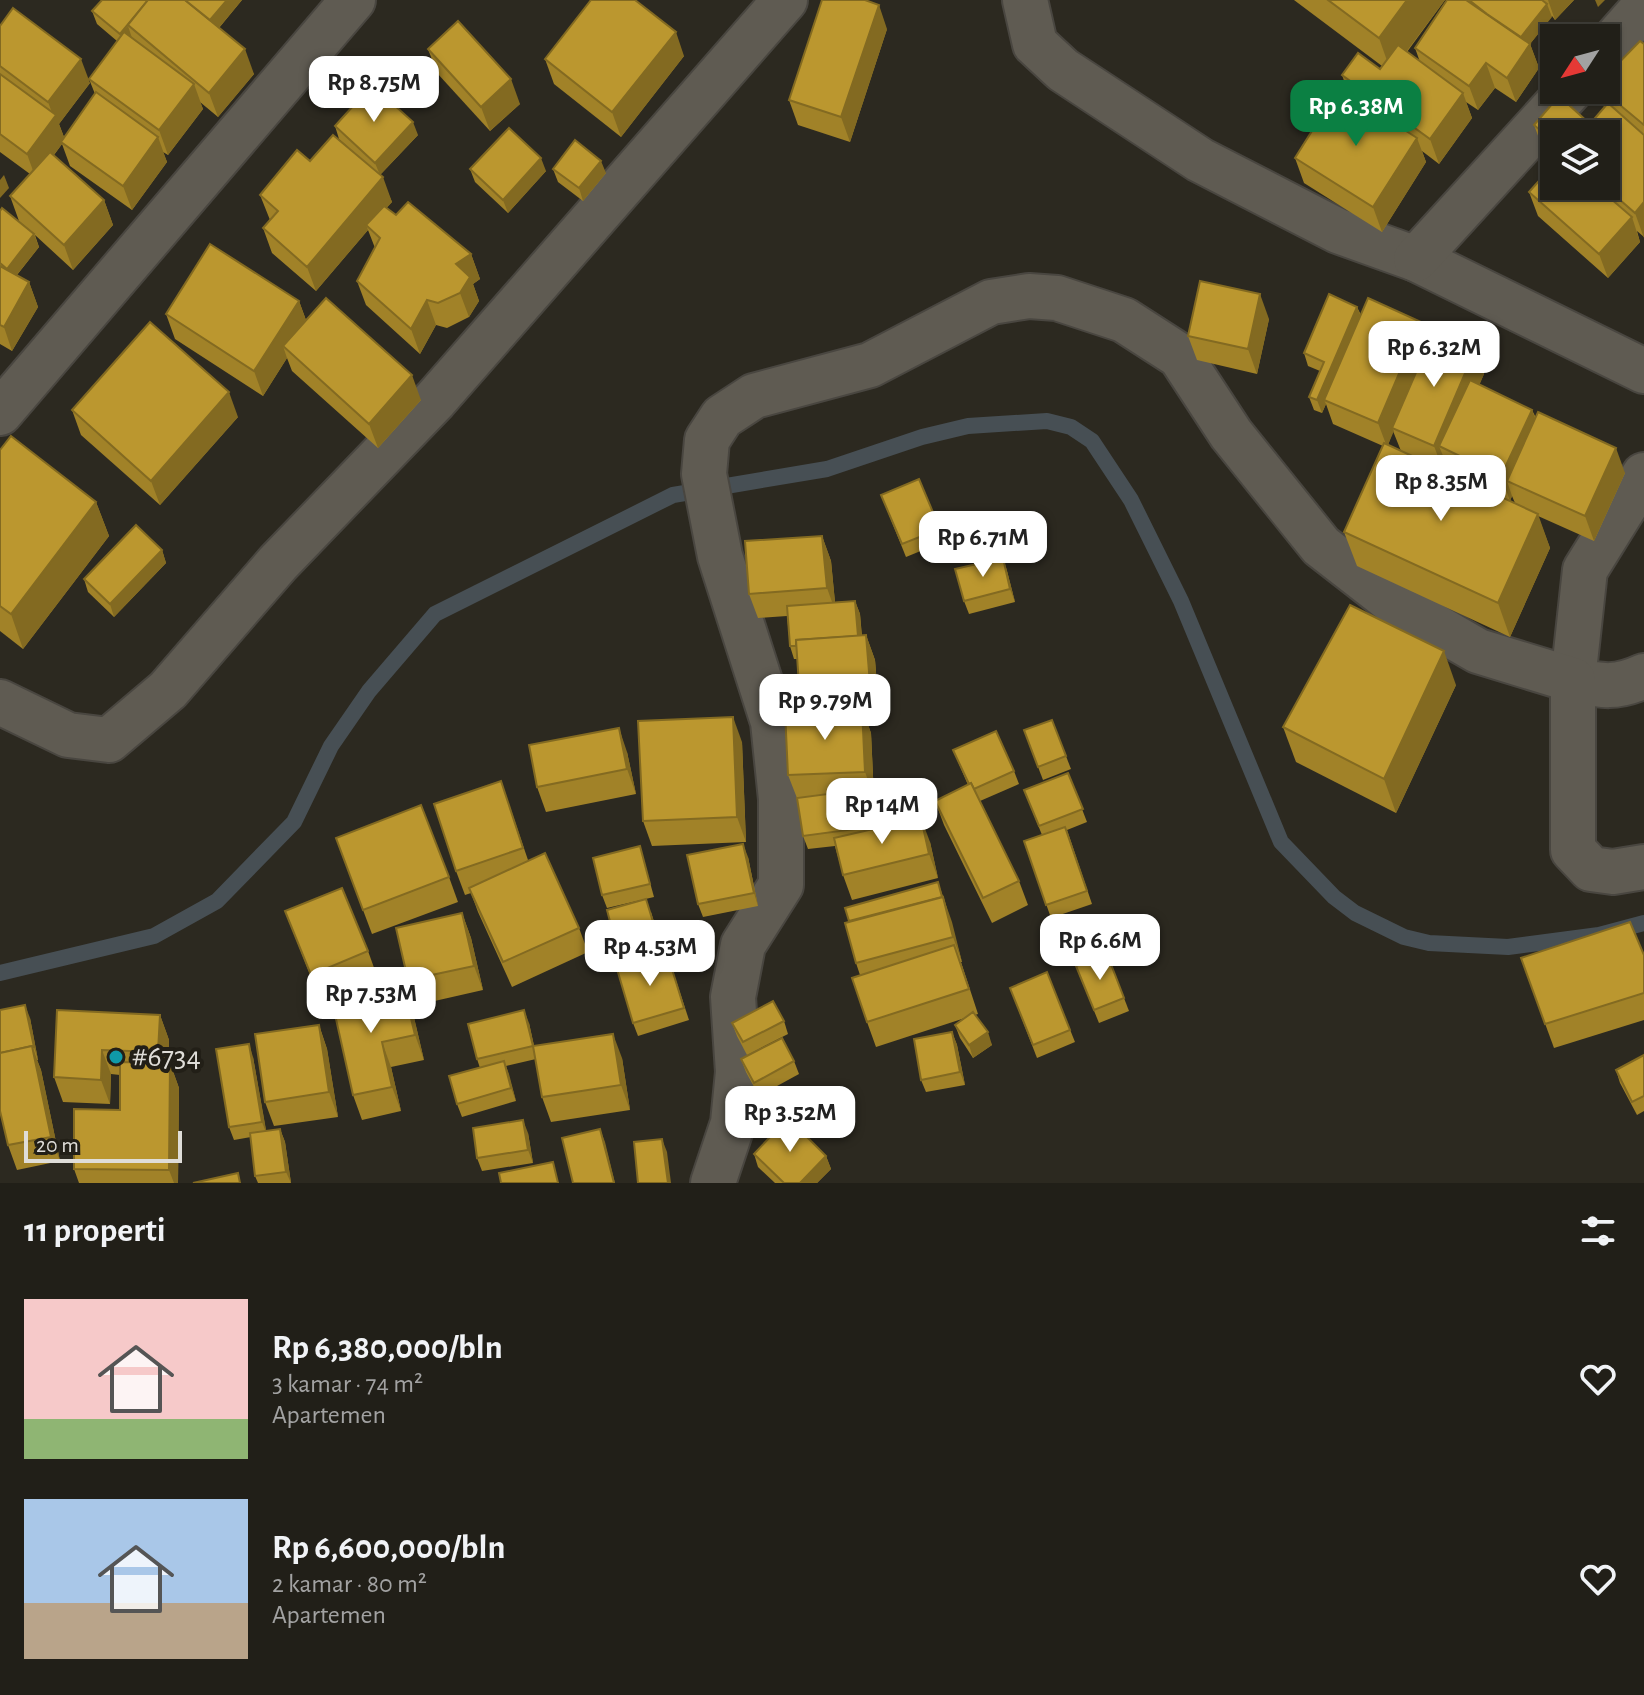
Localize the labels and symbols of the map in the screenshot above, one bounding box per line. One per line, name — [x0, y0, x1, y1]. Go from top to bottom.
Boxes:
north arrow — [1540, 24, 1620, 104]
pin: Rp 8.75M — [291, 56, 457, 124]
pin: Rp 6.38M — [1273, 80, 1439, 148]
pin: Rp 6.32M — [1351, 321, 1517, 389]
pin: Rp 8.35M — [1358, 455, 1524, 523]
pin: Rp 6.71M — [900, 511, 1066, 579]
pin: Rp 9.79M — [742, 674, 908, 742]
pin: Rp 14M — [817, 778, 947, 846]
pin: Rp 6.6M — [1026, 914, 1174, 982]
pin: Rp 4.53M — [567, 920, 733, 988]
pin: Rp 7.53M — [288, 967, 454, 1035]
place label: #6734 — [132, 1042, 201, 1072]
marker: #6734 — [107, 1048, 125, 1066]
pin: Rp 3.52M — [707, 1086, 873, 1154]
scale bar — [24, 1127, 182, 1163]

